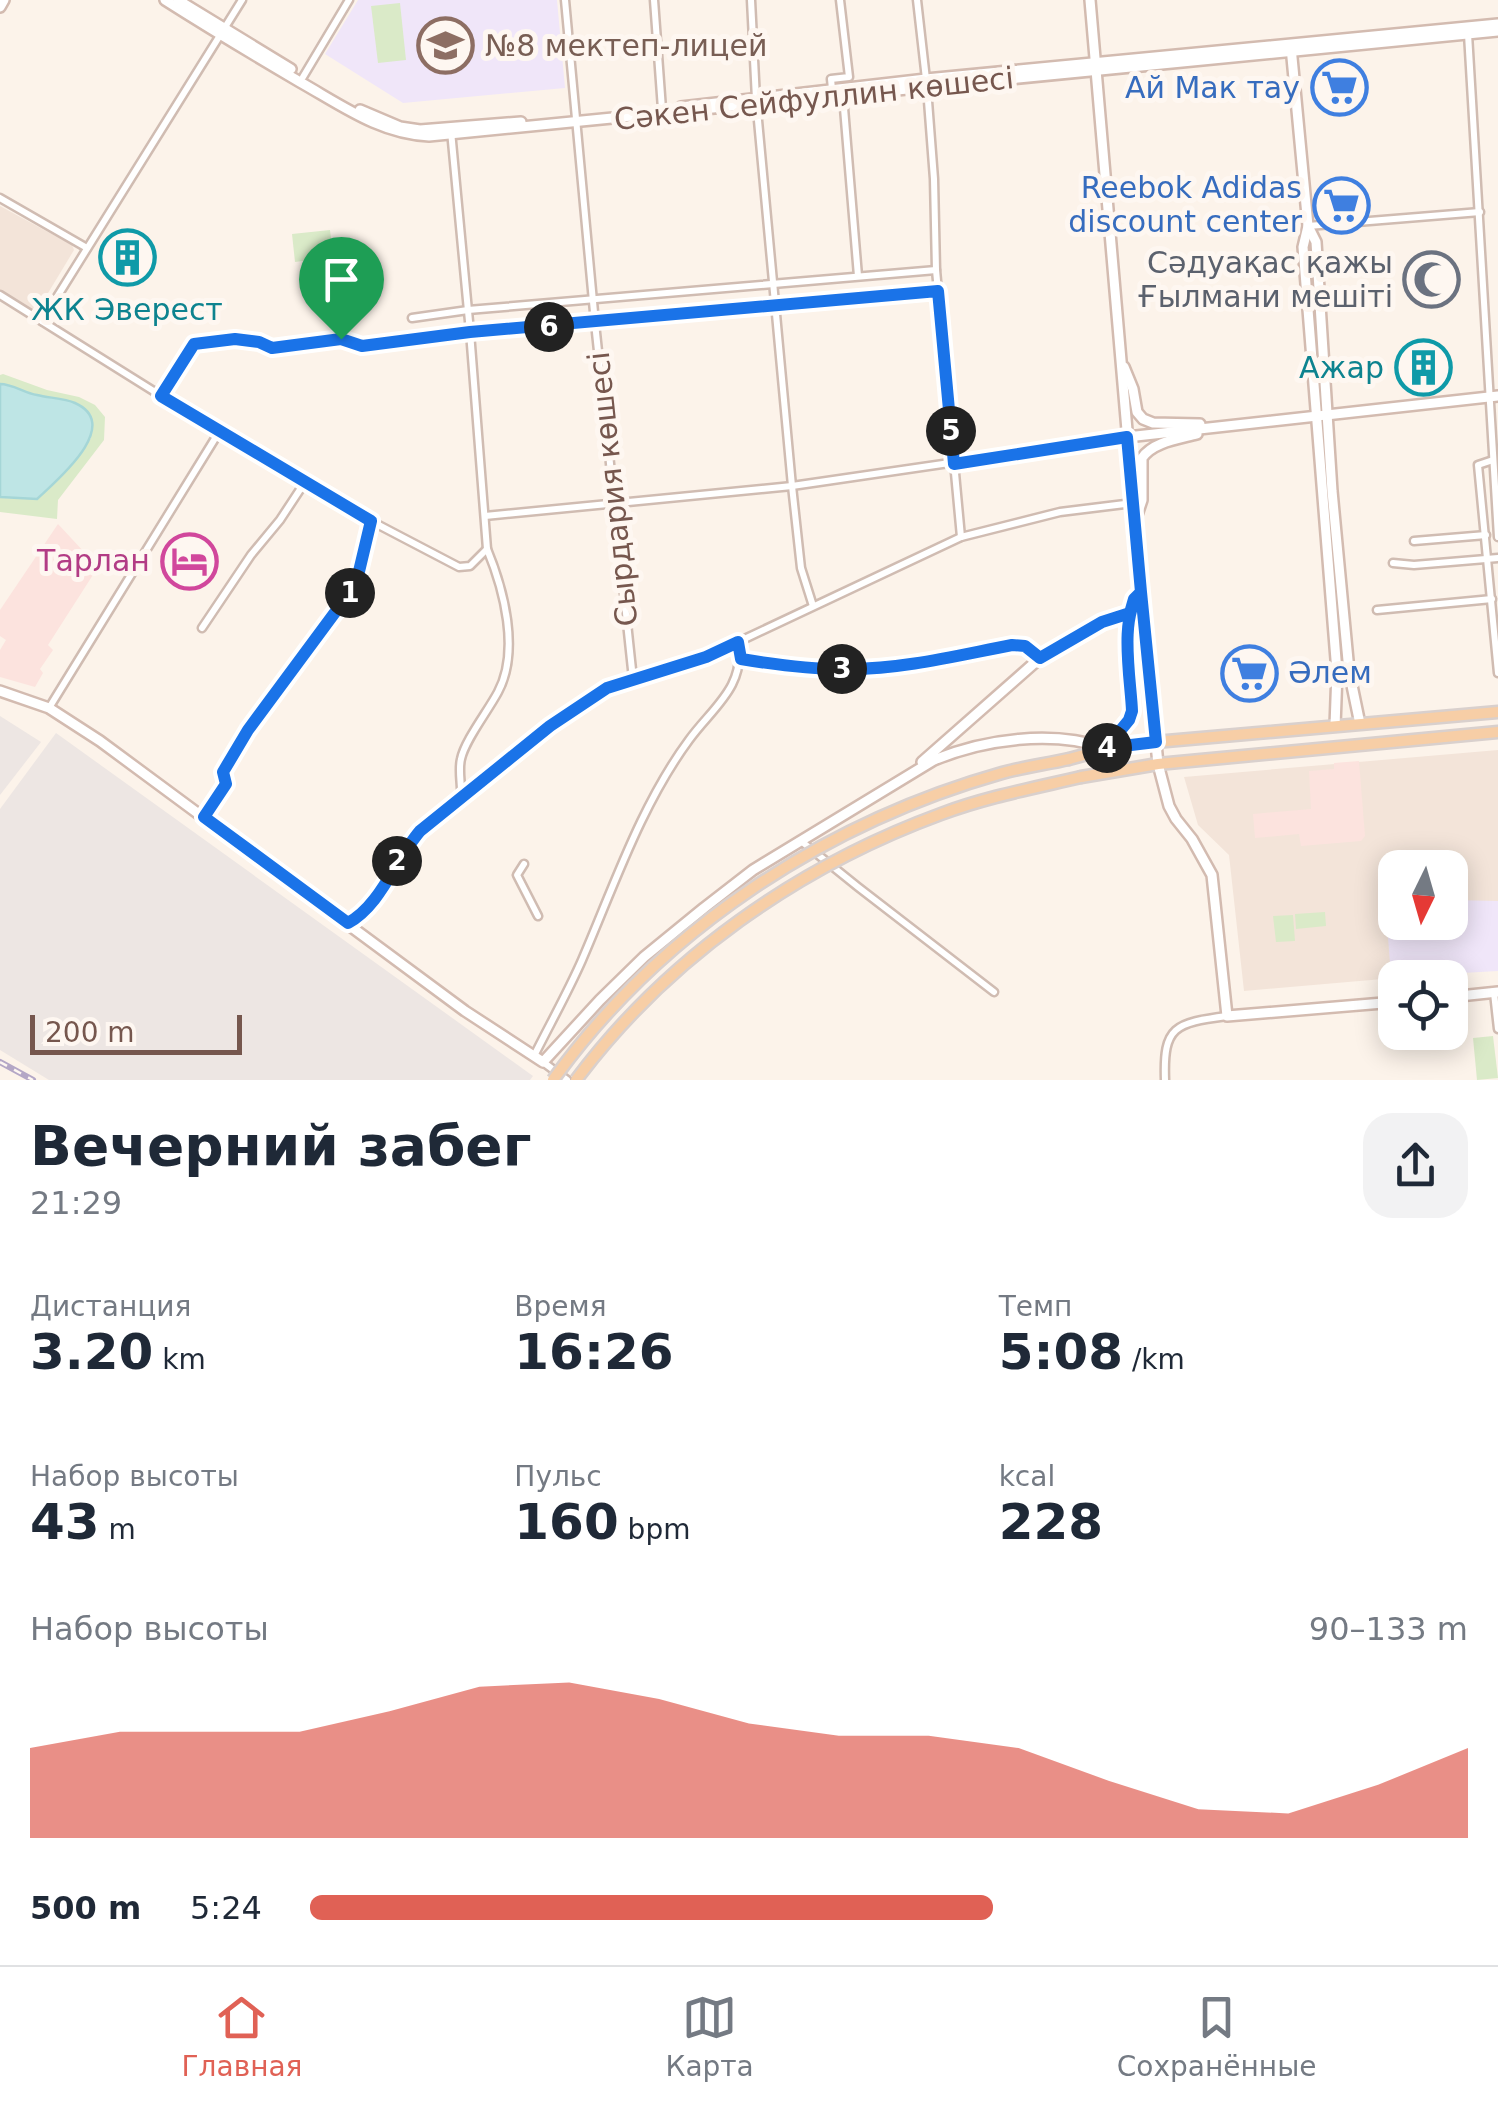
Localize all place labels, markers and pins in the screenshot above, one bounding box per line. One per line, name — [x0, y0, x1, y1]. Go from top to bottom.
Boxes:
school or university icon: №8 мектеп-лицей — [416, 16, 476, 76]
place label: №8 мектеп-лицей — [485, 28, 767, 63]
supermarket icon: Ай Мак тау — [1309, 58, 1369, 118]
place label: Ай Мак тау — [1125, 70, 1300, 105]
place label: Reebok Adidas discount center — [1068, 170, 1303, 239]
supermarket icon: Reebok Adidas discount center — [1311, 175, 1371, 235]
building icon: ЖК Эверест — [97, 228, 157, 288]
pin — [299, 237, 384, 340]
place label: Сәдуақас қажы Ғылмани мешіті — [1138, 245, 1393, 314]
mosque icon: Сәдуақас қажы Ғылмани мешіті — [1402, 250, 1462, 310]
place label: ЖК Эверест — [31, 292, 223, 327]
pin: 6 — [524, 302, 574, 352]
building icon: Ажар — [1393, 338, 1453, 398]
place label: Ажар — [1299, 350, 1384, 385]
pin: 5 — [926, 406, 976, 456]
hotel icon: Тарлан — [159, 531, 219, 591]
place label: Тарлан — [36, 543, 150, 578]
pin: 1 — [325, 568, 375, 618]
supermarket icon: Әлем — [1219, 643, 1279, 703]
pin: 3 — [817, 644, 867, 694]
place label: Әлем — [1288, 655, 1372, 690]
pin: 4 — [1082, 723, 1132, 773]
pin: 2 — [372, 836, 422, 886]

